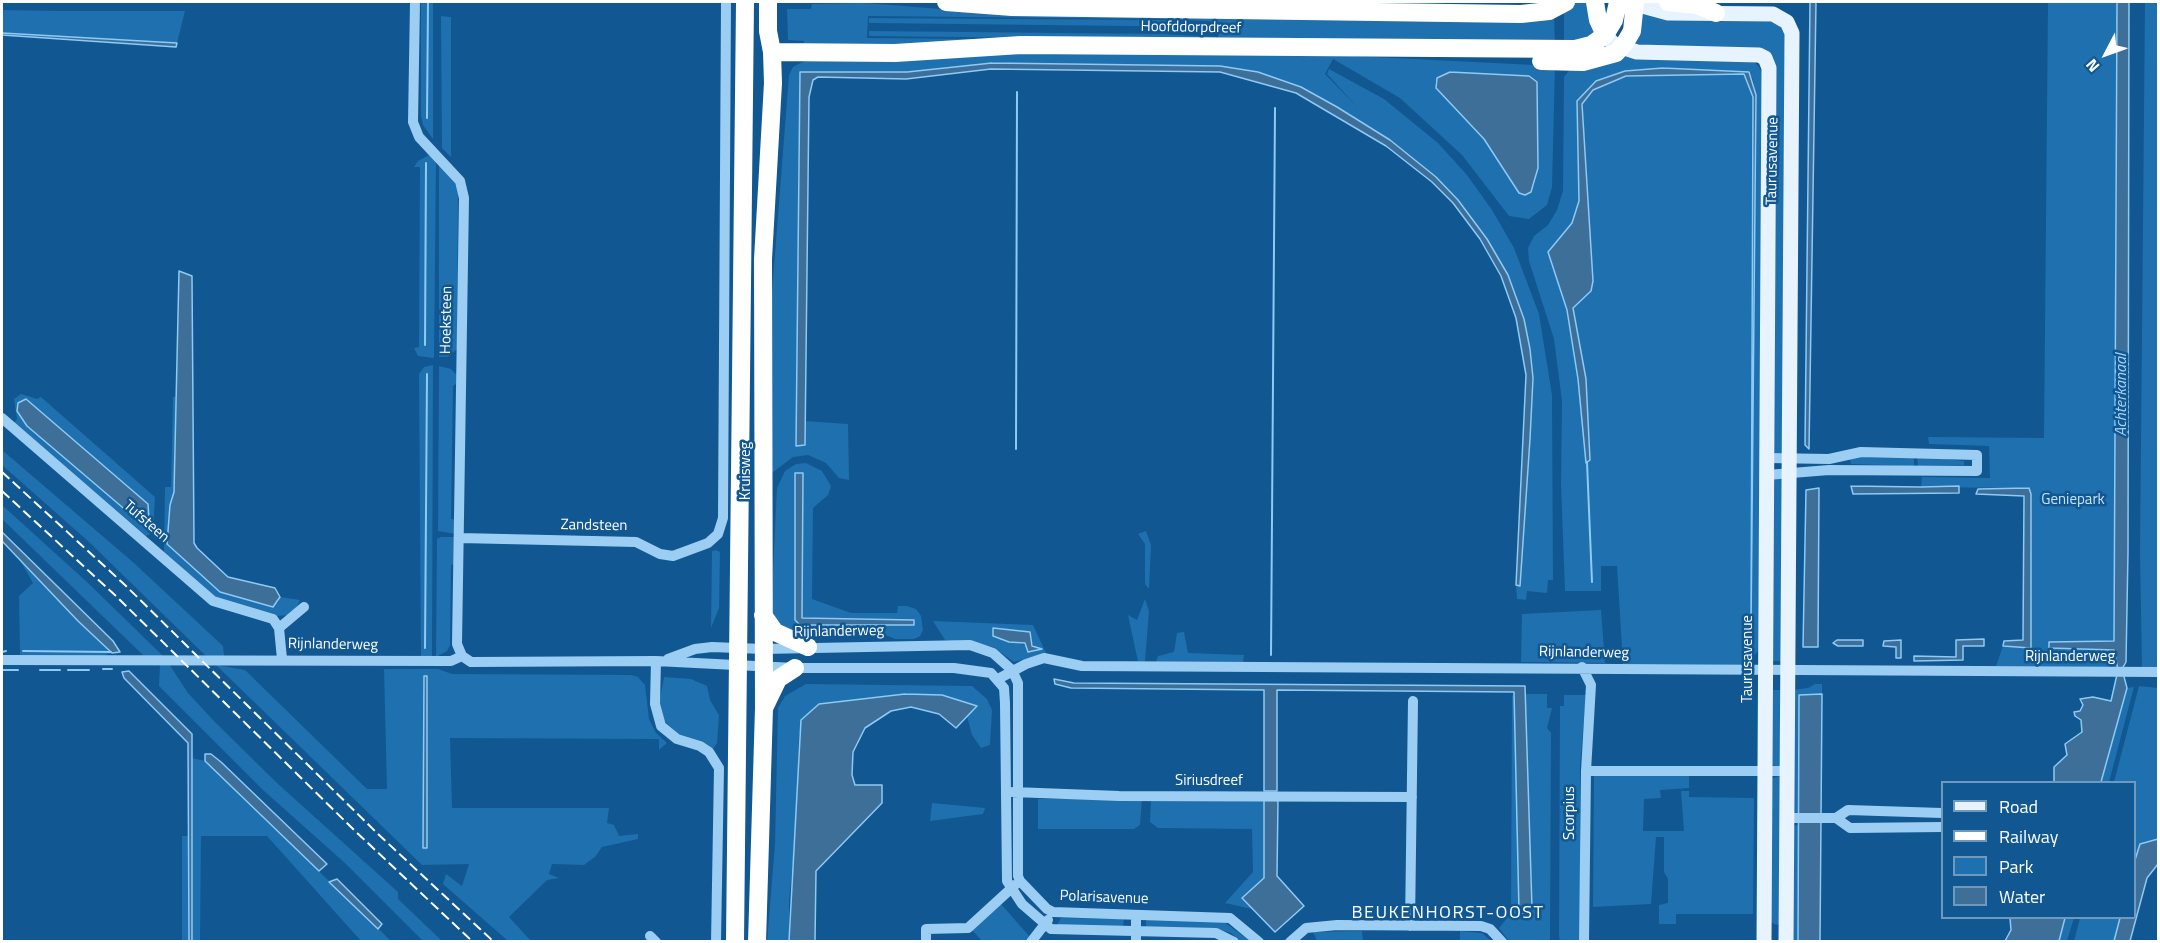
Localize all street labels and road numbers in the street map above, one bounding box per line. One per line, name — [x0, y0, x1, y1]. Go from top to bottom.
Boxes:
street label: Hoofddorpdreef — [1141, 18, 1241, 38]
street label: Taurusavenue — [1763, 117, 1783, 205]
street label: Hoeksteen — [437, 286, 457, 354]
street label: Kruisweg — [737, 442, 755, 500]
street label: Tufsteen — [119, 497, 173, 547]
street label: Zandsteen — [560, 516, 628, 536]
street label: Taurusavenue — [1739, 615, 1757, 703]
street label: Rijnlanderweg — [794, 622, 884, 642]
street label: Rijnlanderweg — [288, 635, 378, 655]
street label: Rijnlanderweg — [1539, 643, 1629, 663]
street label: Rijnlanderweg — [2025, 648, 2115, 666]
street label: Siriusdreef — [1175, 772, 1243, 790]
street label: Scorpius — [1561, 786, 1579, 840]
street label: Polarisavenue — [1059, 887, 1149, 909]

